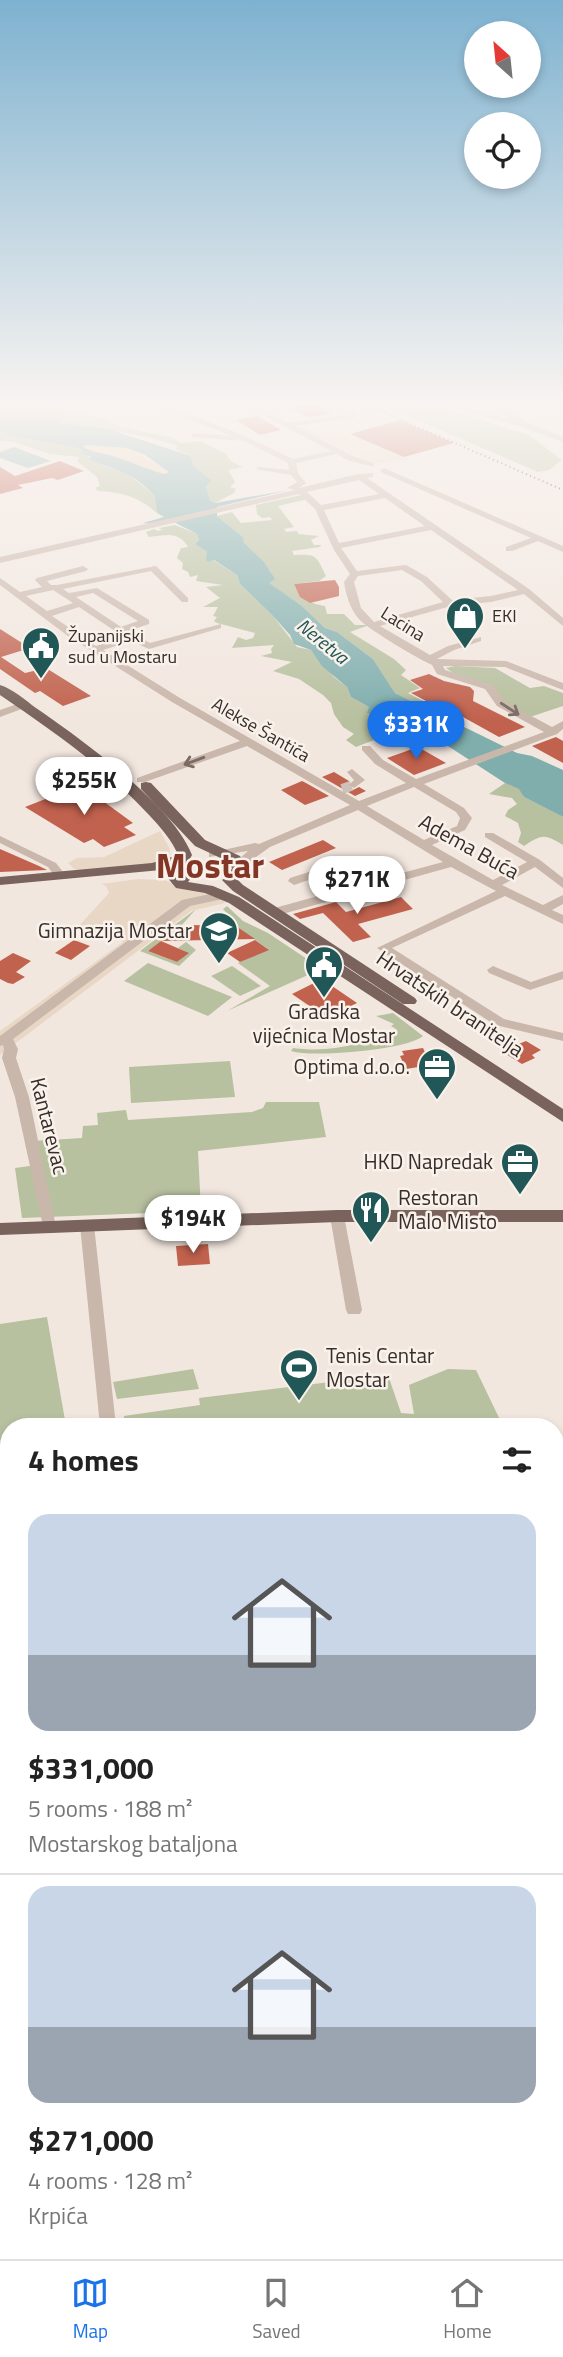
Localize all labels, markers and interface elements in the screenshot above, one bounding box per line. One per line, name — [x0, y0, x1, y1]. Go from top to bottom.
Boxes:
north arrow — [464, 21, 541, 98]
map controls — [464, 21, 541, 189]
button: locate — [464, 112, 541, 189]
shop icon: EKI — [444, 595, 486, 650]
street label: Lacina — [376, 599, 431, 648]
place label: EKI — [492, 602, 517, 629]
water label: Neretva — [291, 611, 357, 671]
place label: Županijski sud u Mostaru — [68, 622, 177, 670]
public building icon: Županijski sud u Mostaru — [20, 625, 62, 680]
street label: Alekse Šantića — [207, 690, 315, 769]
one-way arrow — [500, 701, 519, 716]
pin: $331K — [367, 702, 465, 761]
text: $331K — [383, 706, 449, 741]
one-way arrow — [184, 756, 206, 768]
pin: $255K — [35, 758, 133, 817]
text: $255K — [51, 762, 117, 797]
street label: Adema Buća — [413, 805, 526, 887]
district label: Mostar — [156, 838, 264, 892]
pin: $271K — [308, 856, 406, 916]
text: $271K — [324, 861, 390, 896]
school or university icon: Gimnazija Mostar — [198, 910, 240, 965]
place label: Gimnazija Mostar — [38, 914, 192, 946]
street label: Hrvatskih branitelja — [370, 942, 531, 1065]
public building icon: Gradska vijećnica Mostar — [303, 944, 345, 999]
place label: Gradska vijećnica Mostar — [253, 995, 395, 1051]
office icon: Optima d.o.o. — [416, 1046, 458, 1101]
place label: Optima d.o.o. — [294, 1050, 410, 1082]
street label: Kantarevac — [23, 1074, 77, 1178]
office icon: HKD Napredak — [499, 1141, 541, 1196]
place label: HKD Napredak — [364, 1145, 493, 1177]
place label: Restoran Malo Misto — [398, 1181, 497, 1237]
restaurant icon: Restoran Malo Misto — [350, 1189, 392, 1244]
pin: $194K — [144, 1196, 242, 1255]
text: $194K — [160, 1200, 226, 1235]
place label: Tenis Centar Mostar — [326, 1339, 434, 1395]
sports icon: Tenis Centar Mostar — [278, 1347, 320, 1402]
text: 4 homes — [28, 1437, 139, 1483]
icon: filters — [498, 1441, 536, 1479]
icon: home — [219, 1560, 345, 1686]
text: $331,000 — [28, 1745, 154, 1791]
text: 5 rooms · 188 m² — [28, 1791, 192, 1826]
text: Mostarskog bataljona — [28, 1826, 238, 1861]
icon: home — [219, 1932, 345, 2058]
text: $271,000 — [28, 2117, 154, 2163]
text: 4 rooms · 128 m² — [28, 2163, 192, 2198]
text: Krpića — [28, 2198, 88, 2233]
tab: Map — [71, 2274, 109, 2345]
tab: Saved — [252, 2274, 301, 2345]
tab: Home — [443, 2274, 492, 2345]

